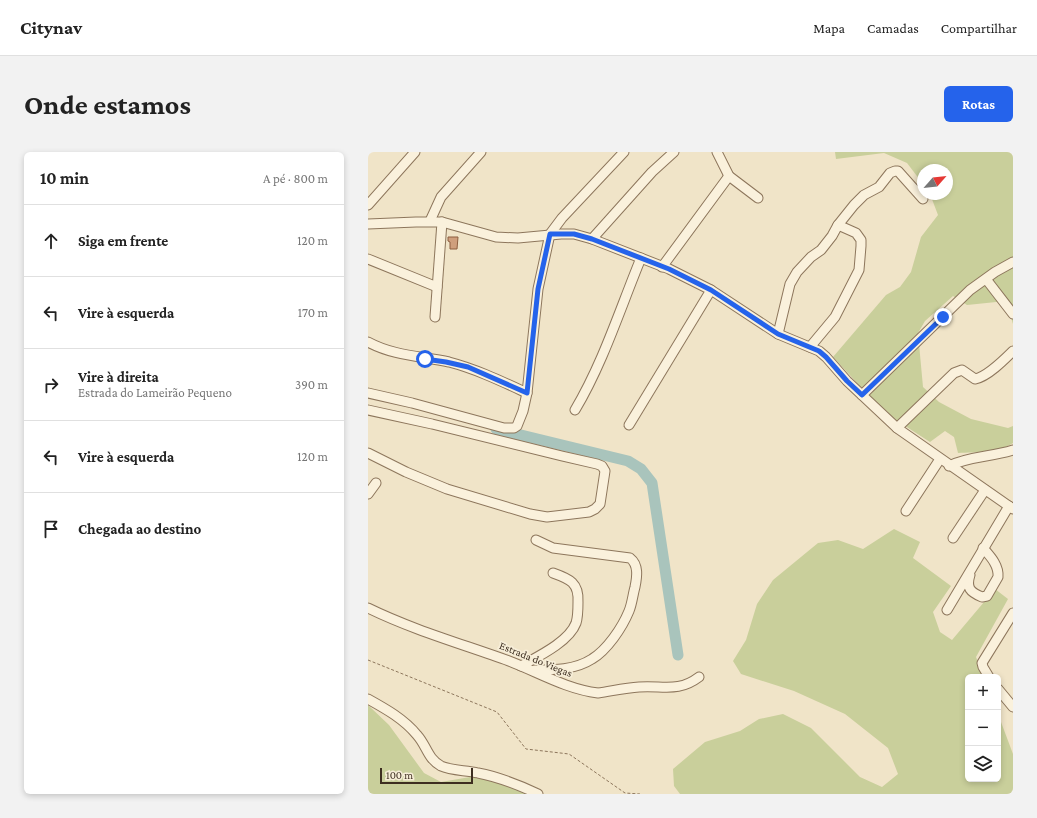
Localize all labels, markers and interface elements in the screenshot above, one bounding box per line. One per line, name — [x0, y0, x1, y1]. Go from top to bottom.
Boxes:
text: Citynav — [20, 17, 82, 38]
text: Mapa — [813, 20, 845, 36]
text: Camadas — [867, 20, 919, 36]
text: Compartilhar — [941, 20, 1017, 36]
button: Rotas — [944, 86, 1013, 122]
text: Onde estamos — [24, 89, 191, 120]
north arrow — [917, 164, 953, 200]
text: 10 min — [40, 169, 89, 188]
text: A pé · 800 m — [263, 171, 328, 186]
icon: ahead — [40, 230, 62, 252]
text: Siga em frente — [78, 233, 168, 249]
text: 120 m — [297, 233, 328, 248]
icon: left — [40, 302, 62, 324]
text: Vire à esquerda — [78, 305, 174, 321]
text: 170 m — [298, 305, 328, 320]
route end — [934, 308, 952, 326]
route start — [416, 350, 434, 368]
text: Vire à direita — [78, 369, 159, 385]
icon: right — [40, 374, 62, 396]
text: 390 m — [295, 377, 328, 392]
text: Estrada do Lameirão Pequeno — [78, 385, 232, 400]
icon: left — [40, 446, 62, 468]
text: Vire à esquerda — [78, 449, 174, 465]
text: 120 m — [297, 449, 328, 464]
icon: arrive — [40, 518, 62, 540]
text: Chegada ao destino — [78, 521, 201, 537]
street label: Estrada do Viegas — [497, 639, 574, 680]
map controls — [965, 674, 1001, 782]
button: + — [965, 674, 1001, 710]
button: − — [965, 710, 1001, 746]
button: layers — [965, 746, 1001, 782]
scale bar — [380, 766, 473, 785]
text: 100 m — [386, 769, 413, 781]

